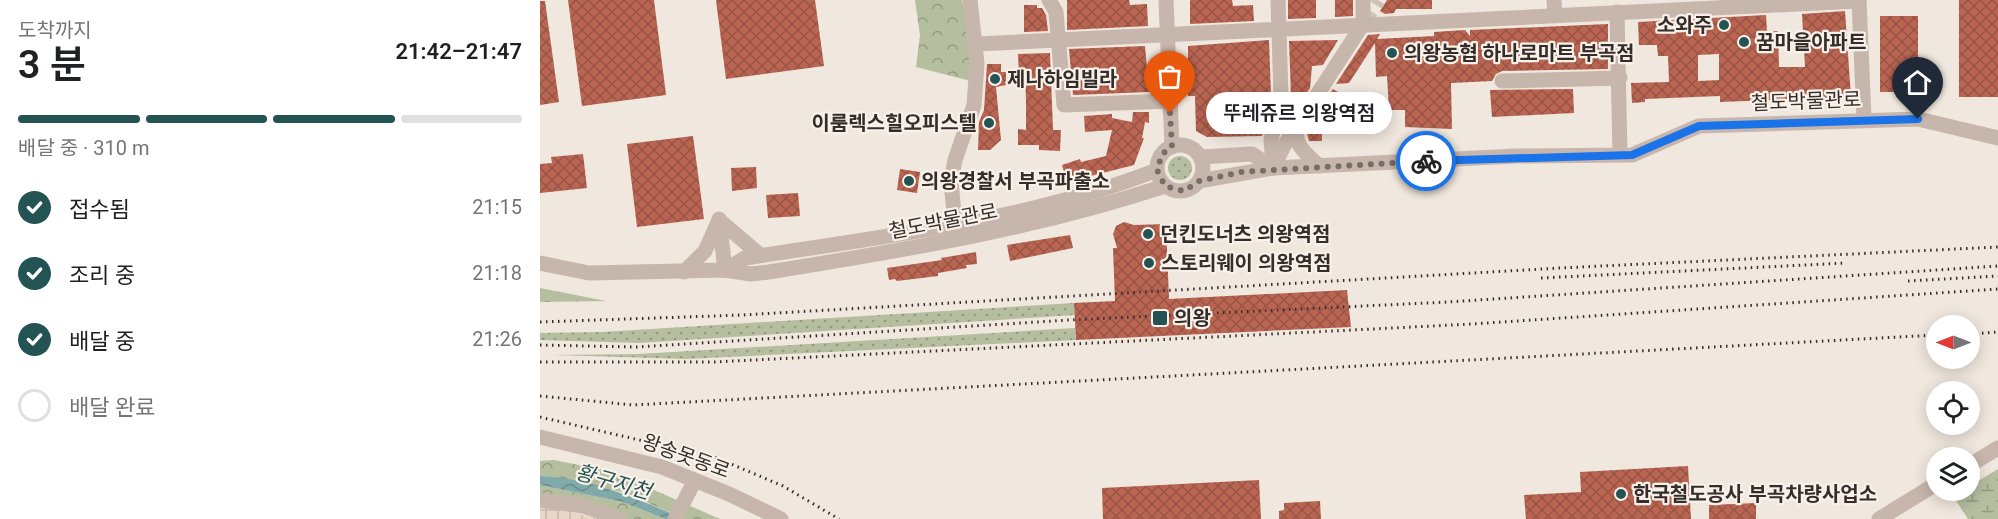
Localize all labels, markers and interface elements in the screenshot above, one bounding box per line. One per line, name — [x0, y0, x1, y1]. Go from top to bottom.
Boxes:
place label: 소와주 — [1657, 13, 1712, 37]
text: 도착까지 — [18, 18, 92, 42]
marker: 소와주 — [1717, 18, 1731, 32]
place label: 꿈마을아파트 — [1756, 30, 1866, 54]
marker: 꿈마을아파트 — [1737, 35, 1751, 49]
text: 21:42–21:47 — [395, 39, 522, 64]
place label: 의왕농협 하나로마트 부곡점 — [1404, 41, 1635, 65]
text: 3 분 — [18, 42, 86, 88]
marker: 의왕농협 하나로마트 부곡점 — [1385, 46, 1399, 60]
pin — [1144, 51, 1195, 113]
pin — [1892, 57, 1943, 119]
icon: bag — [1153, 60, 1186, 93]
icon: home — [1901, 66, 1934, 99]
place label: 제나하임빌라 — [1007, 67, 1117, 91]
marker: 제나하임빌라 — [988, 72, 1002, 86]
street label: 철도박물관로 — [1750, 87, 1862, 115]
callout: 뚜레쥬르 의왕역점 — [1206, 92, 1392, 134]
text: 뚜레쥬르 의왕역점 — [1223, 101, 1375, 125]
place label: 이룸렉스힐오피스텔 — [811, 111, 977, 135]
marker: 이룸렉스힐오피스텔 — [982, 116, 996, 130]
courier — [1396, 131, 1456, 191]
text: 배달 중 · 310 m — [18, 136, 150, 160]
icon: bike — [1410, 145, 1443, 178]
place label: 의왕경찰서 부곡파출소 — [921, 169, 1110, 193]
marker: 의왕경찰서 부곡파출소 — [902, 174, 916, 188]
icon: check — [18, 191, 51, 224]
text: 21:15 — [472, 195, 522, 219]
text: 접수됨 — [69, 197, 130, 222]
street label: 철도박물관로 — [887, 199, 999, 243]
place label: 던킨도너츠 의왕역점 — [1160, 222, 1331, 246]
marker: 던킨도너츠 의왕역점 — [1141, 227, 1155, 241]
place label: 스토리웨이 의왕역점 — [1161, 251, 1332, 275]
marker: 스토리웨이 의왕역점 — [1142, 256, 1156, 270]
icon: check — [18, 257, 51, 290]
text: 21:18 — [472, 261, 522, 285]
text: 조리 중 — [69, 263, 135, 288]
place label: 의왕 — [1174, 306, 1211, 330]
marker: 의왕 — [1151, 309, 1169, 327]
north arrow — [1926, 315, 1980, 369]
map controls — [1926, 315, 1980, 501]
icon: check — [18, 323, 51, 356]
text: 21:26 — [472, 327, 522, 351]
text: 배달 중 — [69, 329, 135, 354]
button: locate — [1926, 381, 1980, 435]
text: 배달 완료 — [69, 395, 155, 420]
street label: 왕송못동로 — [639, 429, 733, 483]
button: layers — [1926, 447, 1980, 501]
water label: 황구지천 — [573, 460, 656, 505]
place label: 한국철도공사 부곡차량사업소 — [1633, 482, 1877, 506]
marker: 한국철도공사 부곡차량사업소 — [1614, 487, 1628, 501]

